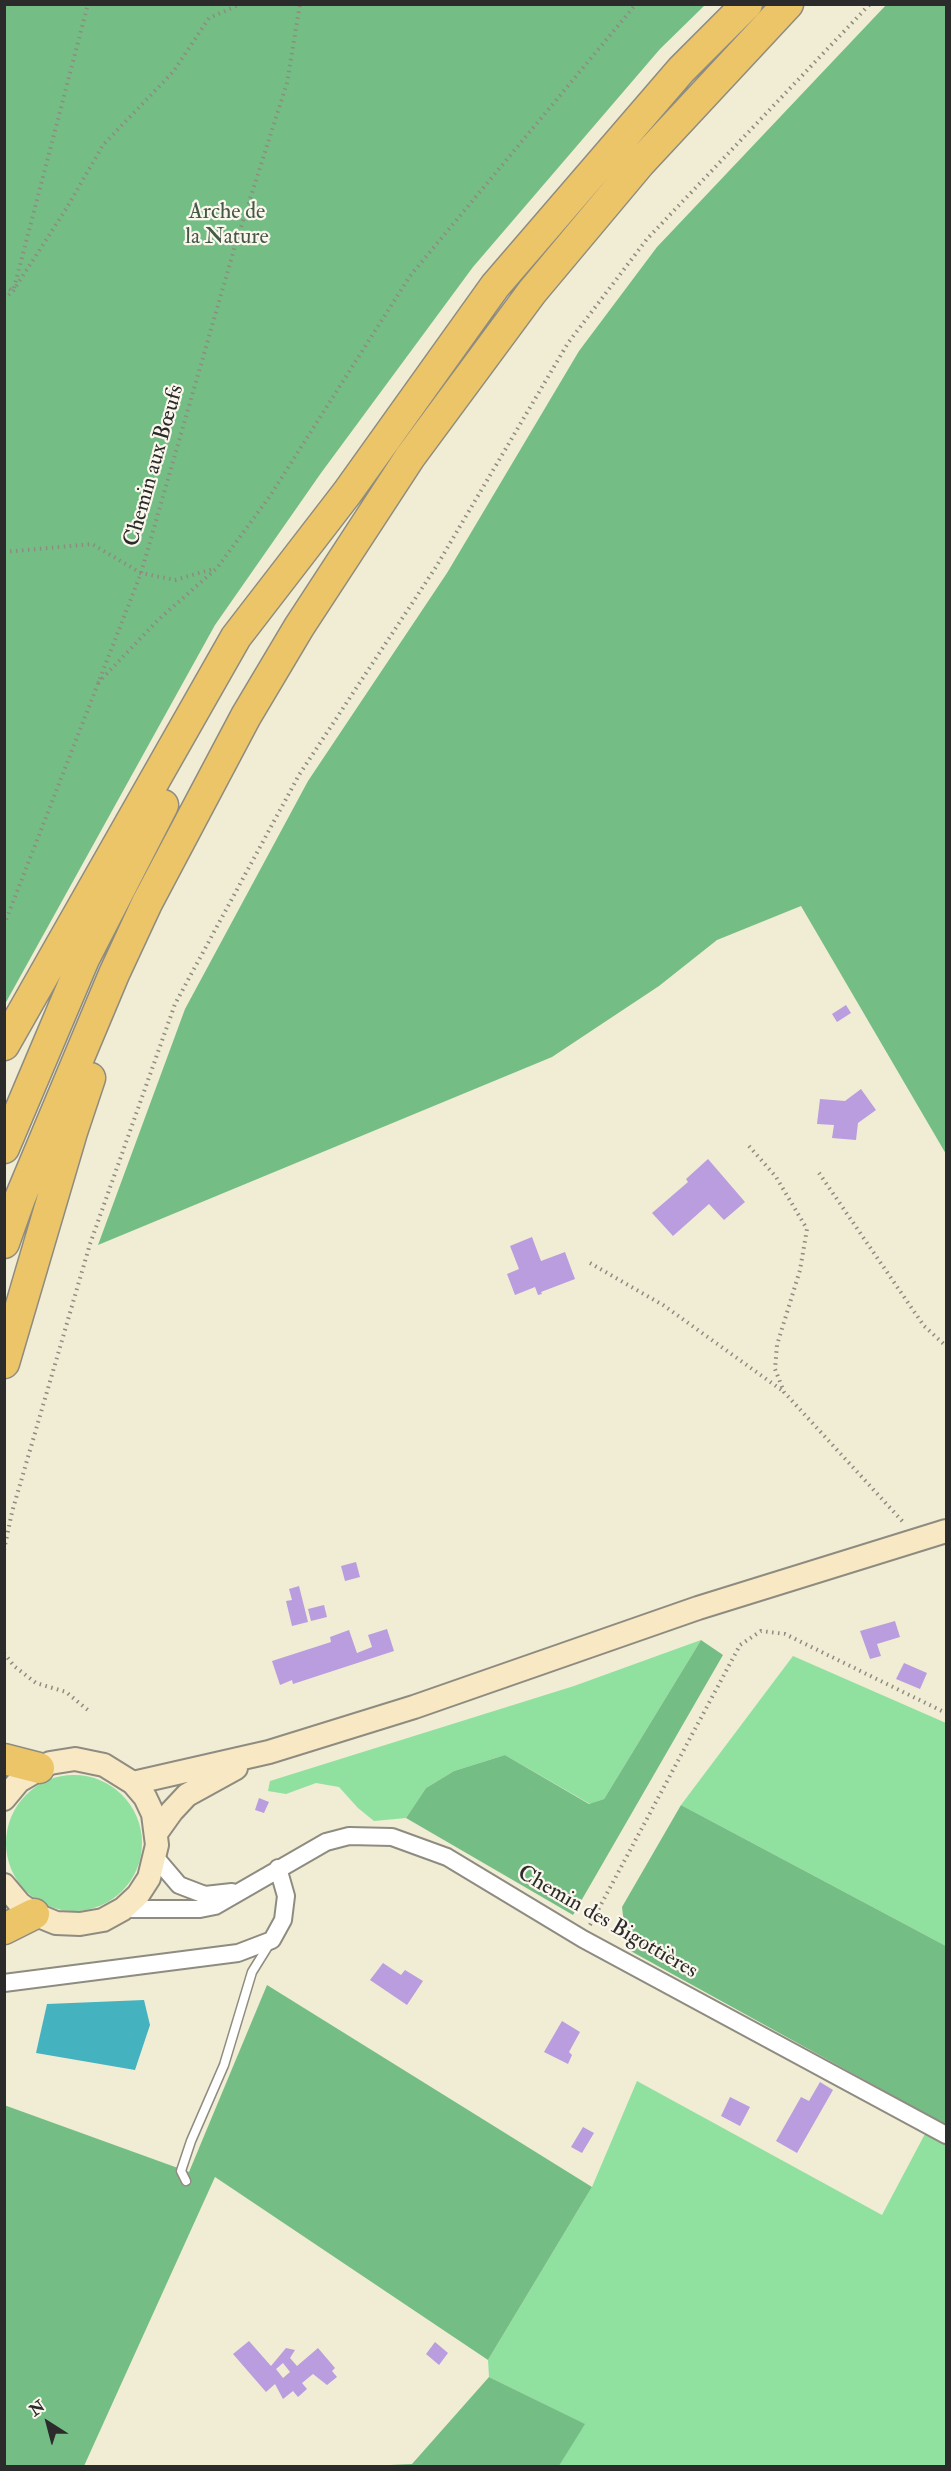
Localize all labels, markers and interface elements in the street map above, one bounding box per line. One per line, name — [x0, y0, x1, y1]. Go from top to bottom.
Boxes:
park label: Arche de la Nature — [185, 200, 269, 252]
street label: Chemin aux Bœufs — [119, 382, 191, 550]
street label: Chemin des Bigottières — [512, 1861, 702, 1985]
north arrow — [18, 2393, 78, 2453]
text: N — [26, 2396, 49, 2421]

